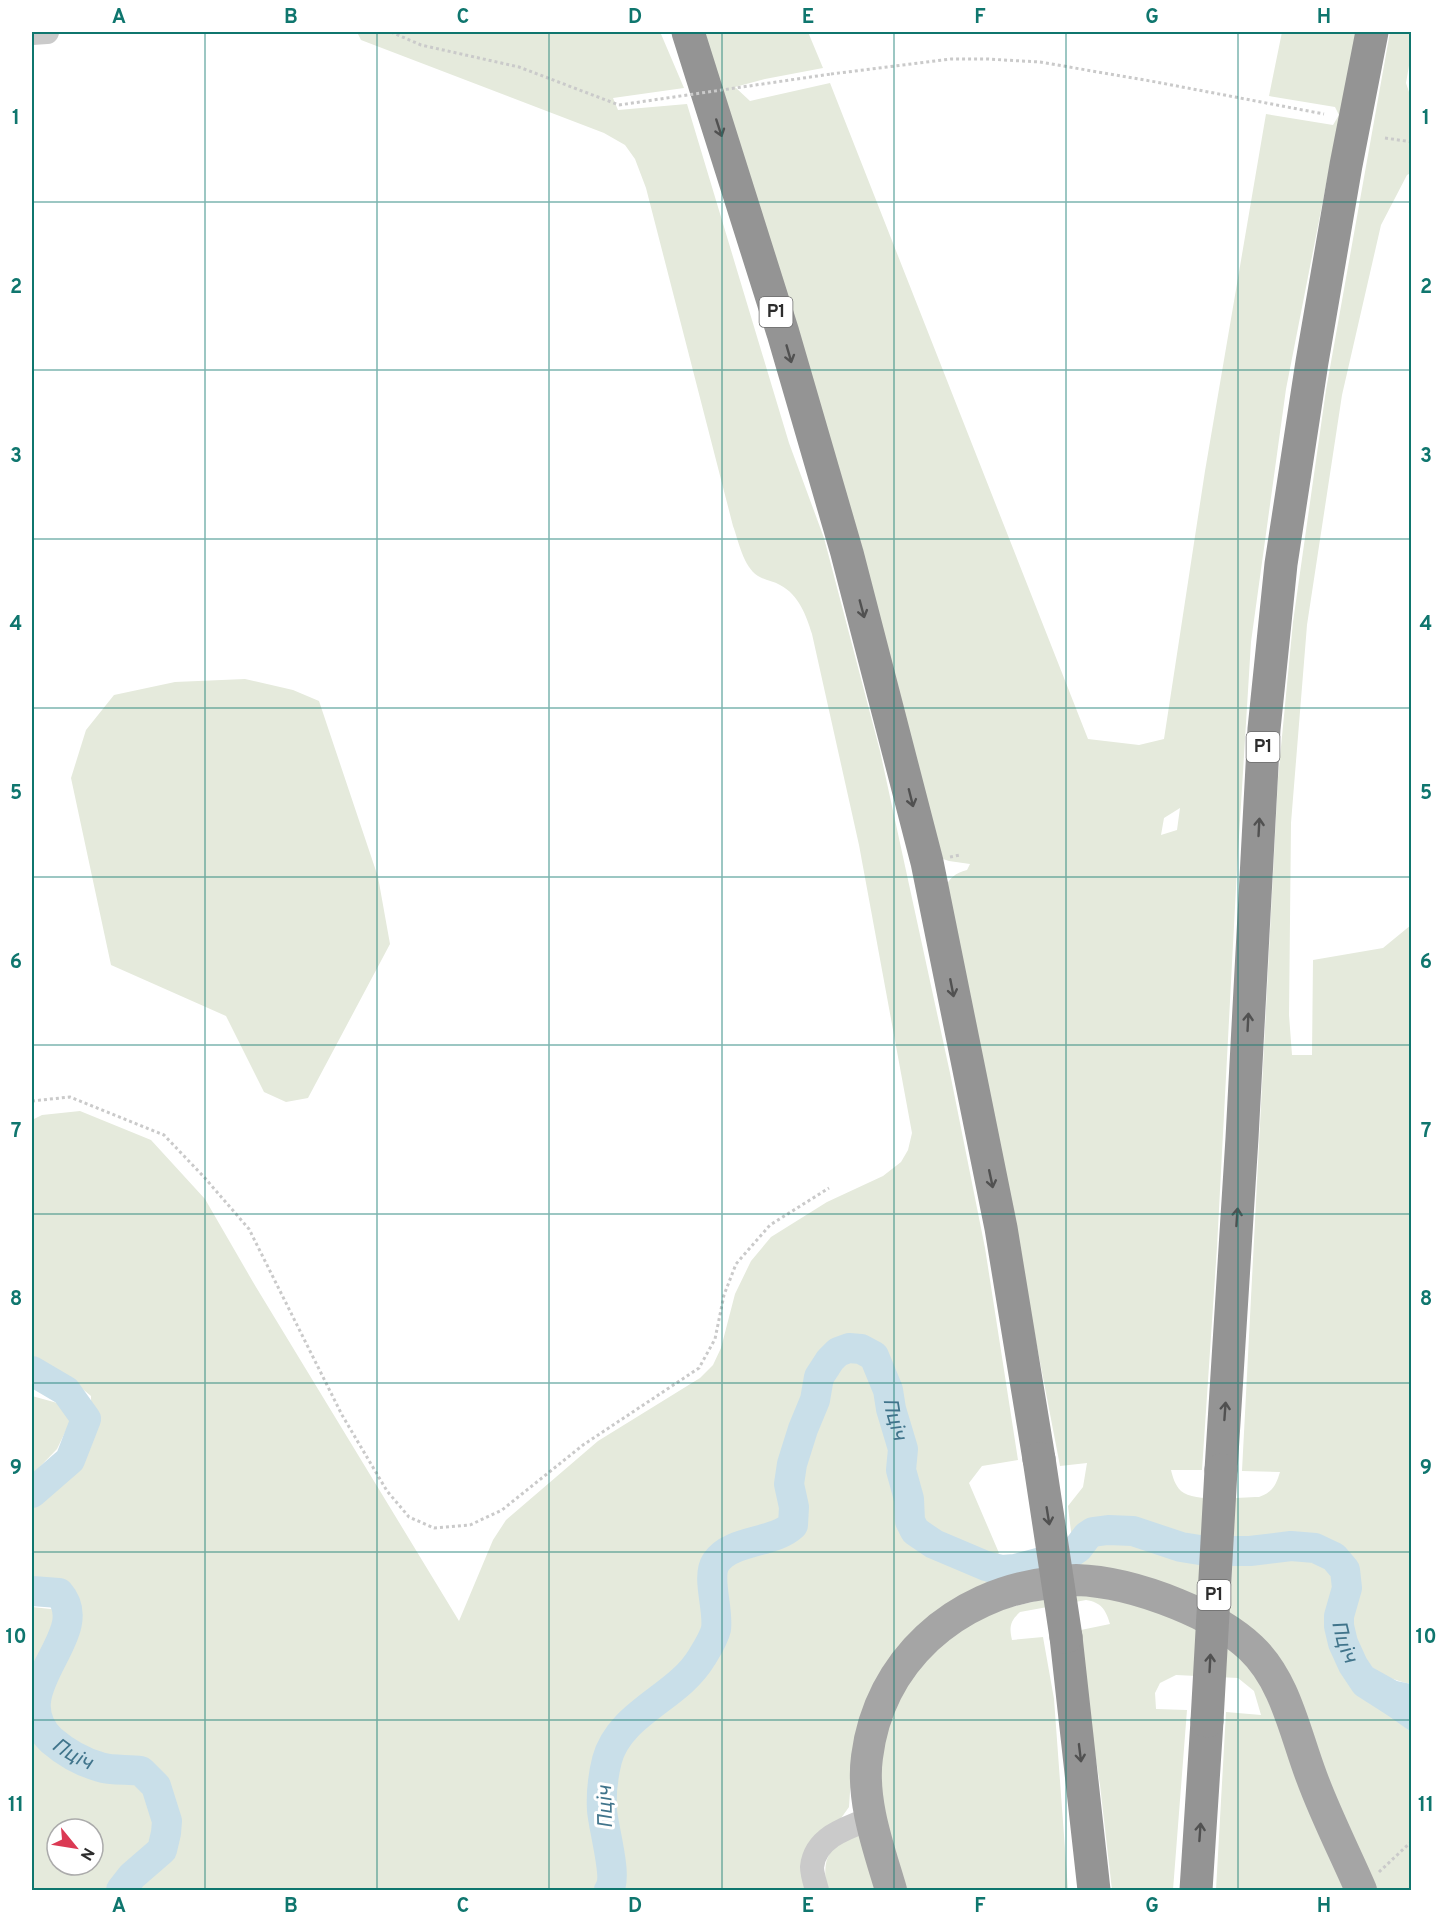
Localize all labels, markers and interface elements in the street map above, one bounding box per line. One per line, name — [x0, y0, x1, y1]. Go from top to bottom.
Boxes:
text: A — [112, 5, 126, 31]
text: B — [284, 5, 298, 31]
text: C — [457, 5, 469, 31]
text: D — [628, 5, 642, 31]
text: E — [802, 5, 814, 31]
text: F — [974, 5, 986, 31]
text: G — [1145, 5, 1159, 31]
text: H — [1317, 5, 1331, 31]
text: 1 — [12, 106, 20, 132]
text: 1 — [1422, 106, 1430, 132]
one-way arrow — [715, 118, 726, 137]
text: 2 — [10, 275, 22, 301]
text: 2 — [1420, 275, 1432, 301]
road number: Р1 — [760, 297, 792, 327]
one-way arrow — [784, 344, 795, 363]
text: 3 — [10, 444, 22, 470]
text: 3 — [1420, 444, 1432, 470]
one-way arrow — [856, 599, 868, 618]
text: 4 — [10, 612, 22, 638]
text: 4 — [1420, 612, 1432, 638]
road number: Р1 — [1246, 732, 1280, 762]
text: 5 — [10, 781, 22, 807]
text: 5 — [1420, 781, 1432, 807]
one-way arrow — [905, 788, 917, 807]
one-way arrow — [1253, 818, 1264, 838]
text: 6 — [10, 950, 22, 976]
text: 6 — [1420, 950, 1432, 976]
one-way arrow — [947, 978, 958, 998]
one-way arrow — [1243, 1013, 1254, 1033]
text: 7 — [11, 1119, 21, 1145]
text: 7 — [1421, 1119, 1431, 1145]
one-way arrow — [986, 1169, 997, 1189]
one-way arrow — [1232, 1207, 1243, 1227]
text: 8 — [10, 1287, 22, 1313]
text: 8 — [1420, 1287, 1432, 1313]
water label: Пціч — [876, 1396, 913, 1444]
one-way arrow — [1219, 1402, 1230, 1422]
text: 9 — [10, 1456, 22, 1482]
text: 9 — [1420, 1456, 1432, 1482]
one-way arrow — [1042, 1506, 1053, 1526]
road number: Р1 — [1198, 1580, 1230, 1610]
water label: Пціч — [1325, 1618, 1364, 1668]
text: 10 — [5, 1625, 27, 1651]
text: 10 — [1415, 1625, 1437, 1651]
one-way arrow — [1205, 1653, 1216, 1673]
water label: Пціч — [46, 1732, 98, 1777]
one-way arrow — [1075, 1742, 1086, 1762]
water label: Пціч — [592, 1785, 620, 1829]
text: 11 — [8, 1793, 24, 1819]
text: 11 — [1418, 1793, 1434, 1819]
north arrow — [45, 1817, 105, 1877]
one-way arrow — [1195, 1823, 1206, 1843]
text: N — [75, 1844, 98, 1863]
text: A — [112, 1894, 126, 1920]
text: B — [284, 1894, 298, 1920]
text: C — [457, 1894, 469, 1920]
text: D — [628, 1894, 642, 1920]
text: E — [802, 1894, 814, 1920]
text: F — [974, 1894, 986, 1920]
text: G — [1145, 1894, 1159, 1920]
text: H — [1317, 1894, 1331, 1920]

